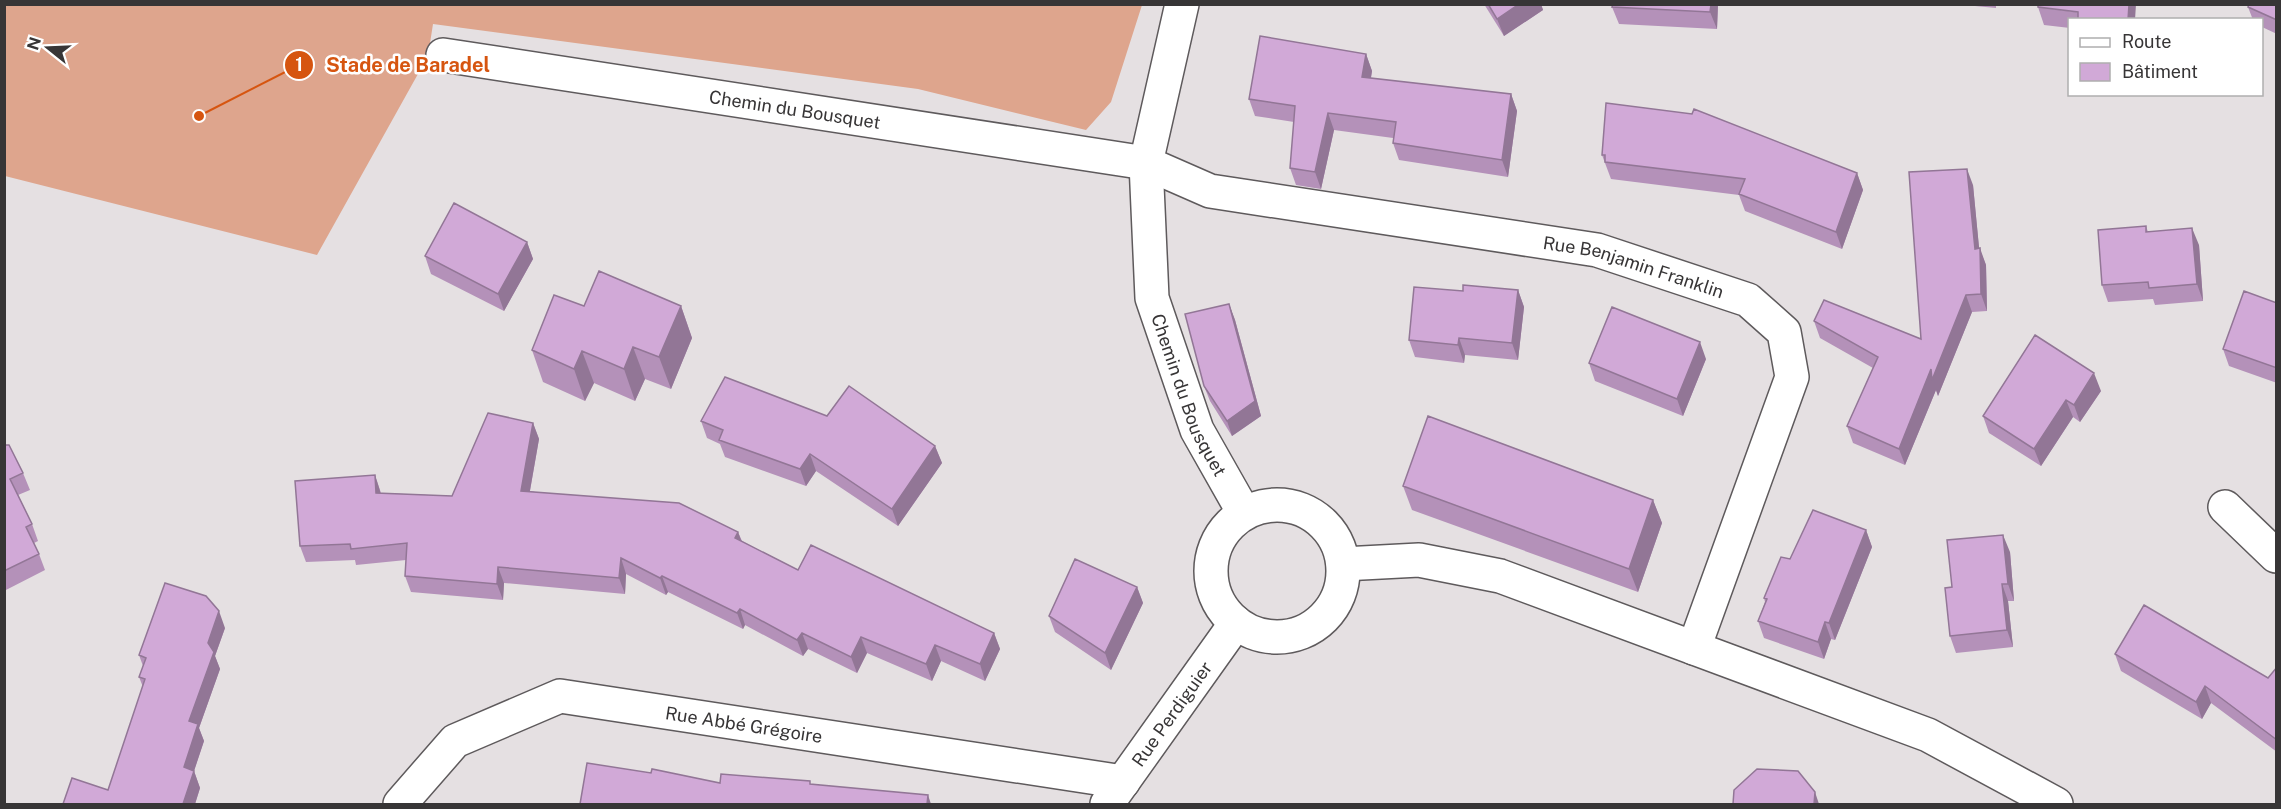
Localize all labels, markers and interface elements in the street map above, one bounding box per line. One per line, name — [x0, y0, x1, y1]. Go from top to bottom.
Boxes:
north arrow — [18, 18, 78, 78]
legend — [2068, 18, 2263, 96]
text: Route — [2122, 31, 2171, 52]
text: N — [23, 35, 45, 52]
callout: Stade de Baradel — [284, 46, 503, 84]
text: Stade de Baradel — [326, 53, 490, 77]
text: 1 — [295, 54, 303, 75]
text: Bâtiment — [2122, 61, 2198, 82]
street label: Chemin du Bousquet — [708, 86, 882, 133]
street label: Rue Benjamin Franklin — [1542, 231, 1727, 302]
street label: Chemin du Bousquet — [1148, 311, 1231, 479]
street label: Rue Perdiguier — [1127, 657, 1216, 770]
street label: Rue Abbé Grégoire — [664, 702, 824, 746]

